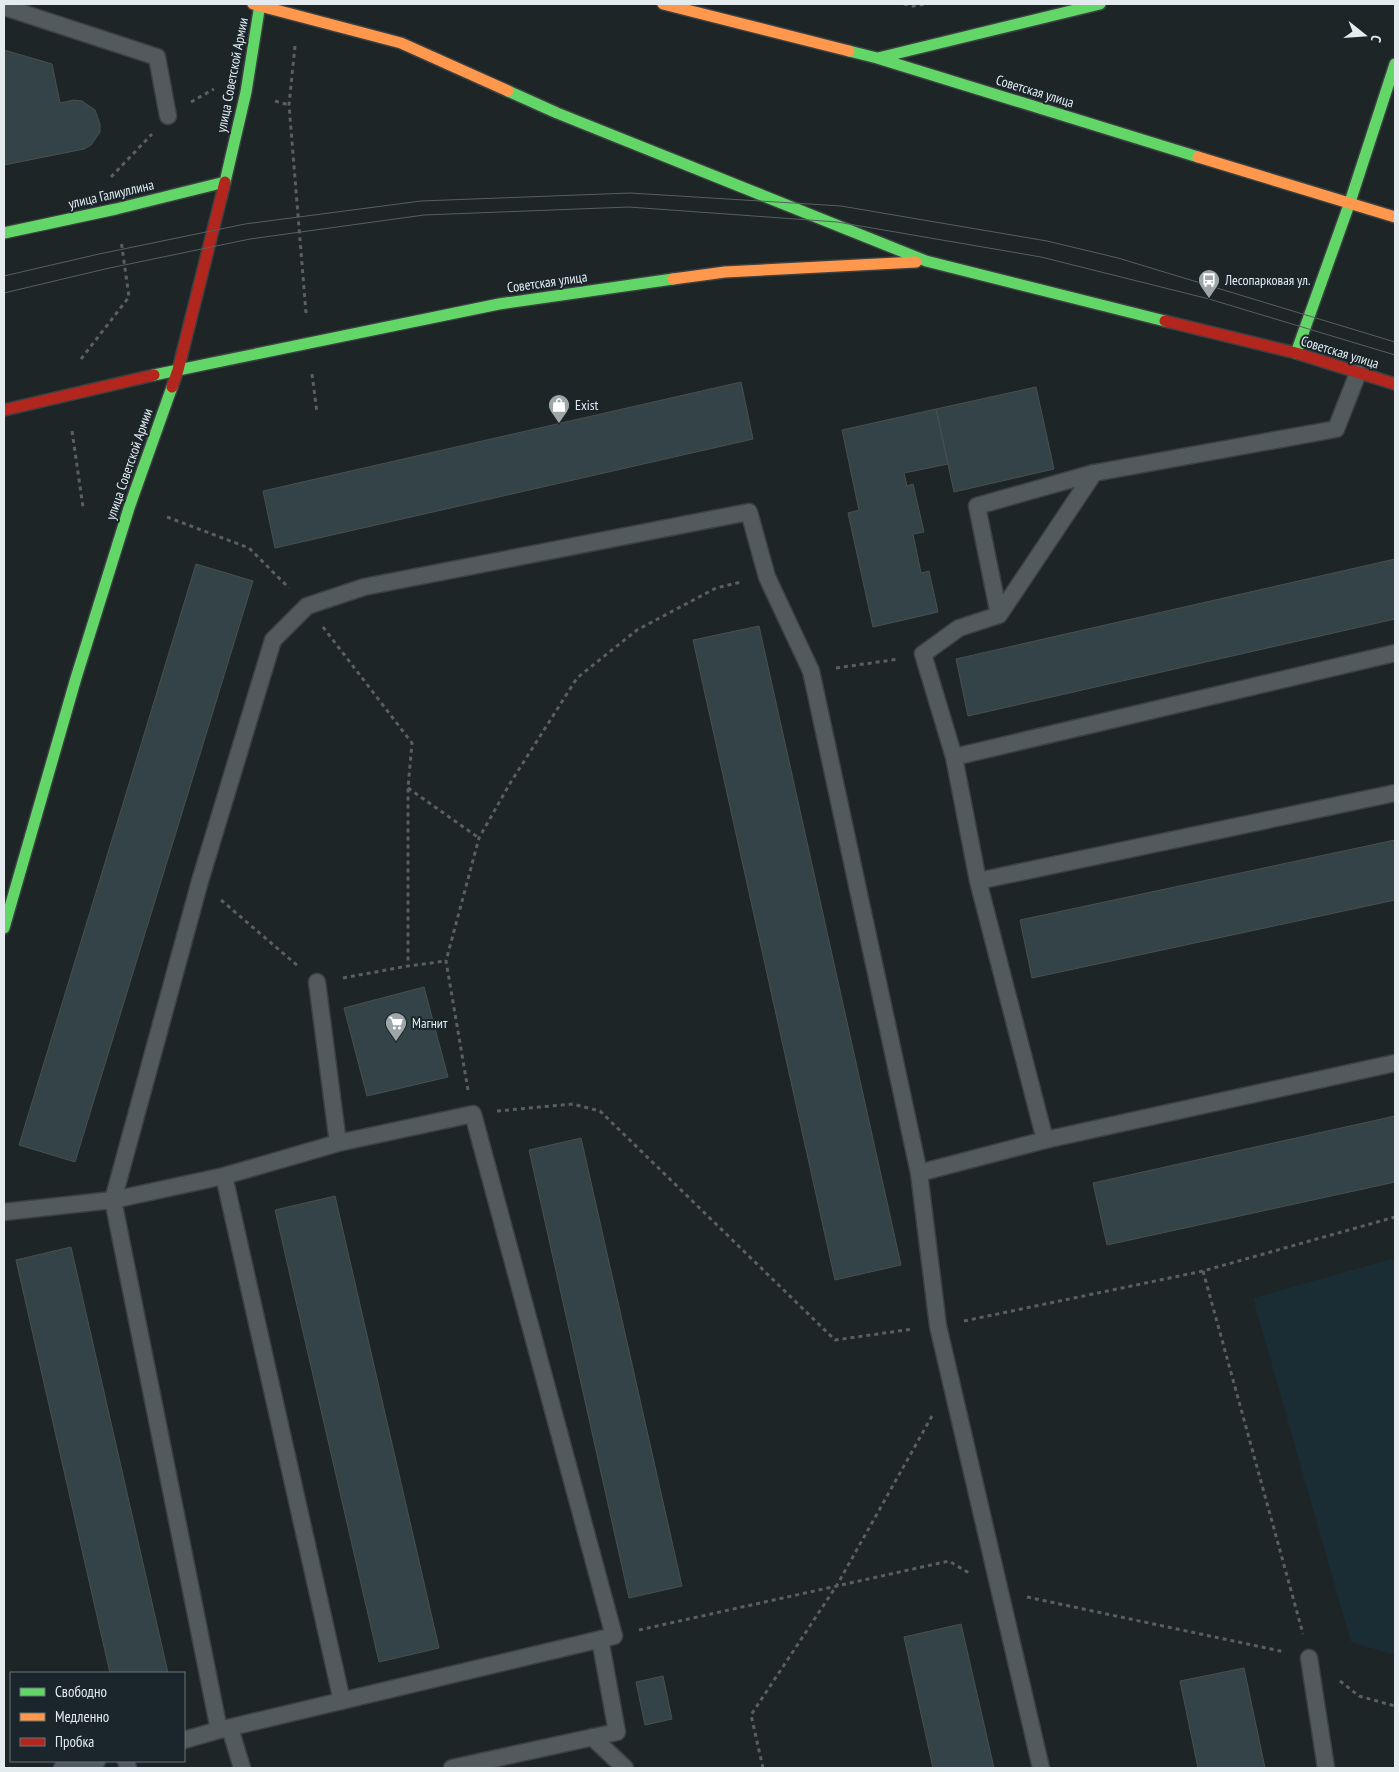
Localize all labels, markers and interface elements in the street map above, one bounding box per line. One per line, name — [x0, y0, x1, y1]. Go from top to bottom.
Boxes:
north arrow — [1339, 10, 1389, 60]
street label: улица Советской Армии — [212, 16, 252, 134]
text: С — [1367, 33, 1386, 45]
street label: Советская улица — [994, 71, 1076, 111]
street label: улица Галиуллина — [67, 175, 155, 213]
street label: Советская улица — [506, 267, 588, 297]
bus stop icon: Лесопарковая ул. — [1197, 268, 1221, 299]
place label: Лесопарковая ул. — [1224, 271, 1310, 289]
street label: Советская улица — [1299, 332, 1381, 372]
shop icon: Exist — [547, 393, 571, 424]
place label: Exist — [575, 396, 599, 414]
street label: улица Советской Армии — [101, 406, 157, 522]
supermarket icon: Магнит — [384, 1011, 408, 1042]
place label: Магнит — [412, 1014, 448, 1032]
legend — [10, 1672, 185, 1762]
text: Свободно — [55, 1682, 107, 1701]
text: Медленно — [55, 1707, 109, 1726]
text: Пробка — [55, 1732, 94, 1751]

